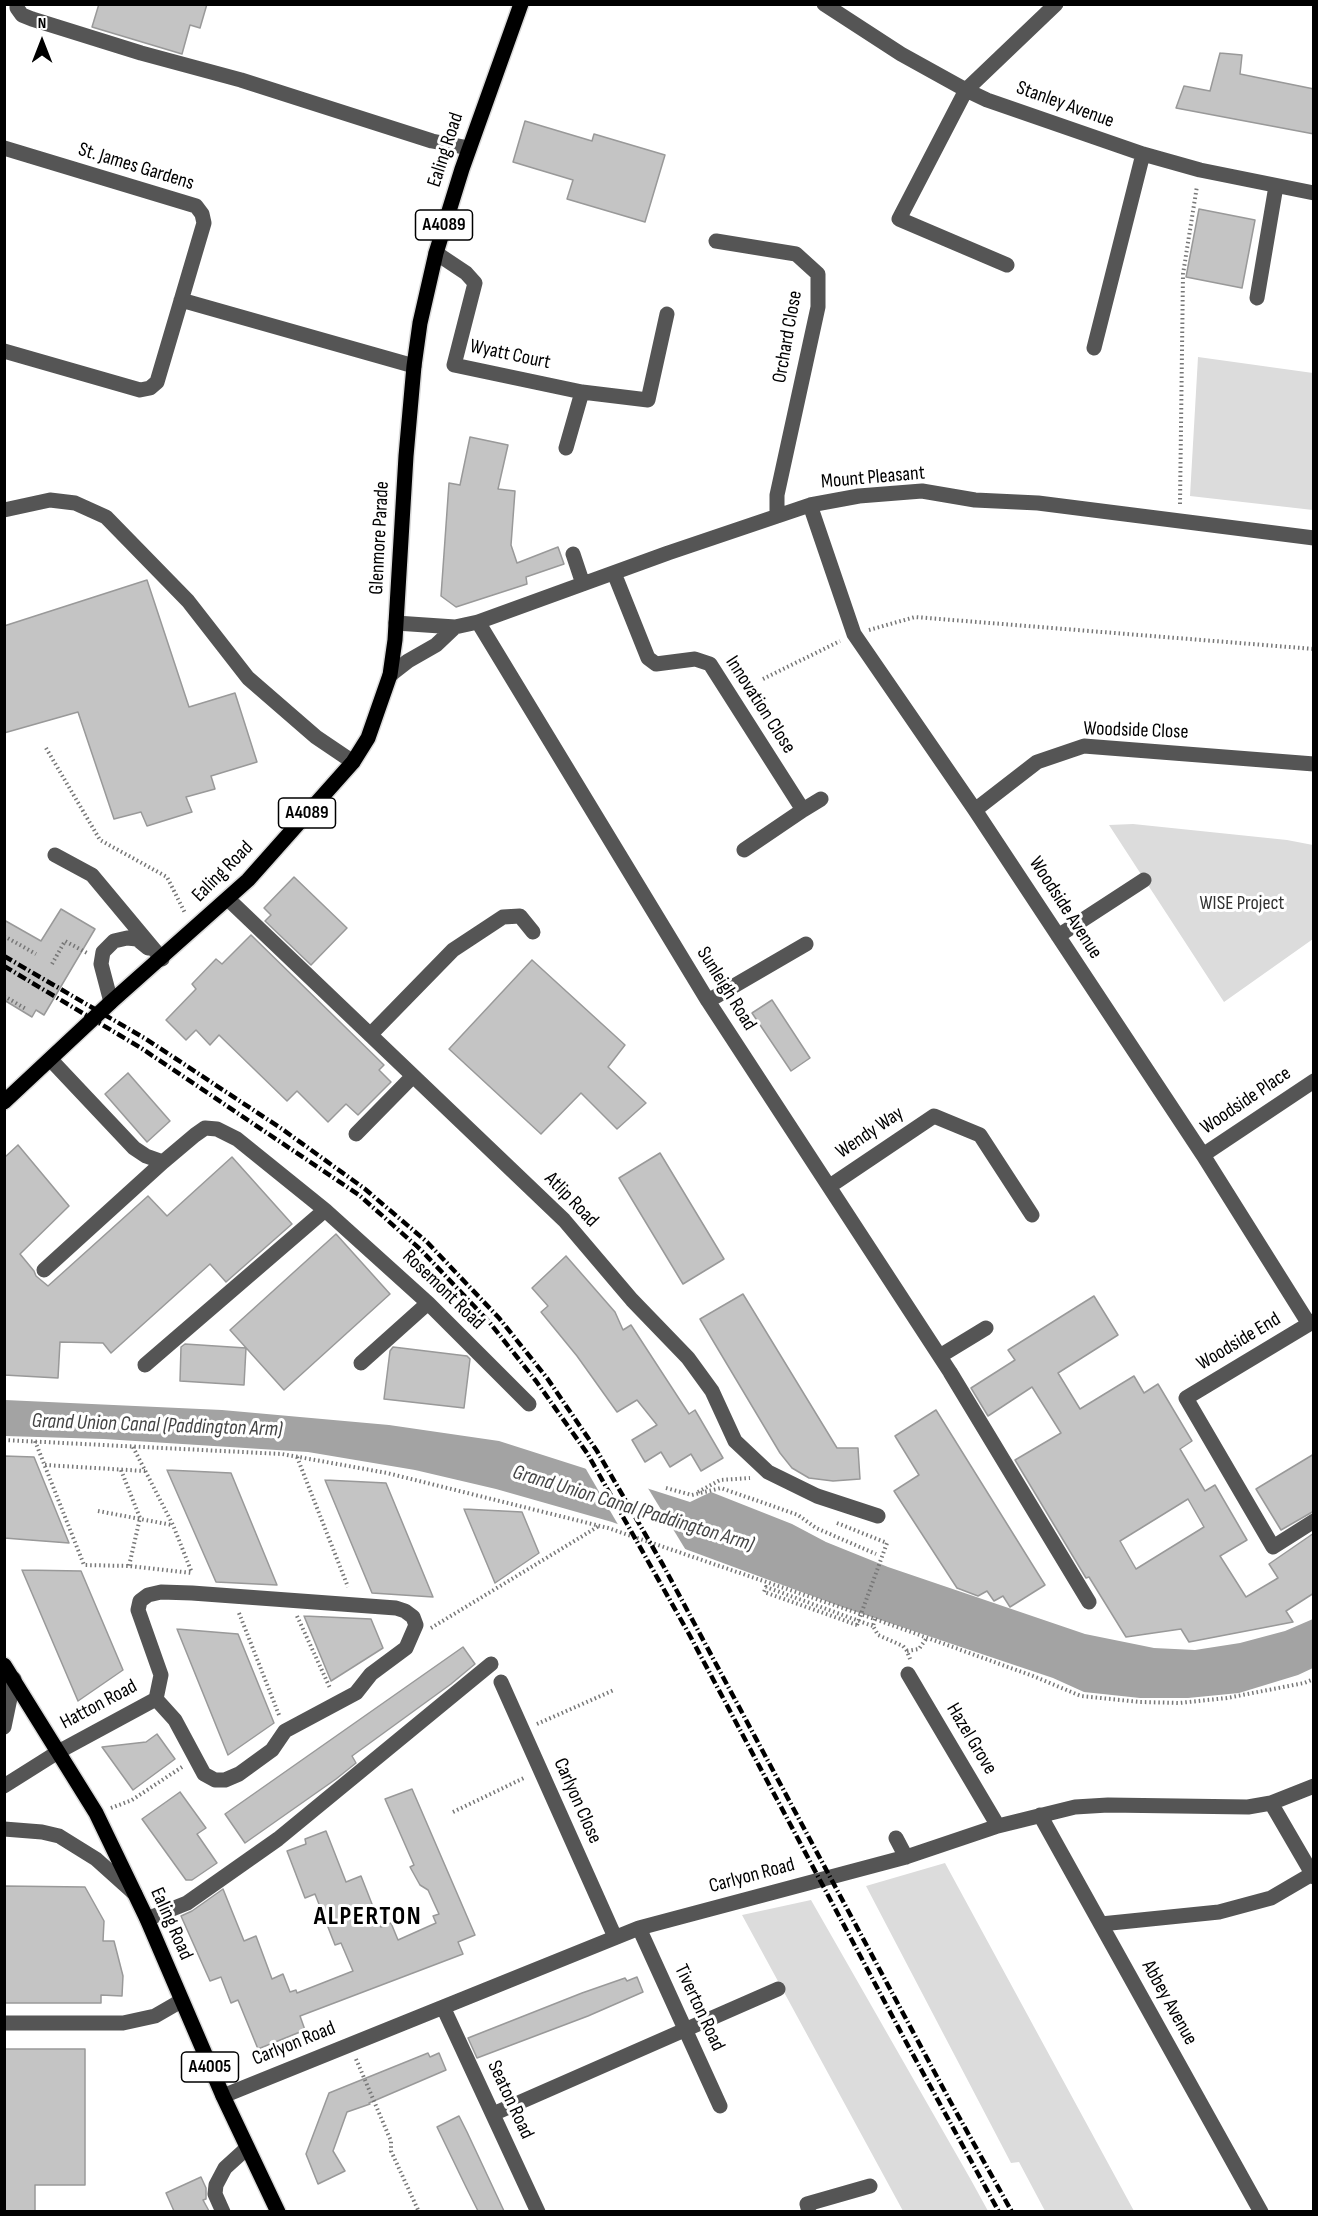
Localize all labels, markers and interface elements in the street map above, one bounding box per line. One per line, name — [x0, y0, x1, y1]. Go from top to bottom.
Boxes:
north arrow — [12, 12, 72, 72]
text: N — [38, 14, 46, 33]
street label: Stanley Avenue — [1013, 76, 1117, 134]
street label: Ealing Road — [423, 110, 469, 190]
street label: St. James Gardens — [75, 138, 197, 196]
road number: A4089 — [416, 210, 472, 240]
street label: Orchard Close — [768, 289, 808, 385]
street label: Wyatt Court — [468, 335, 552, 375]
street label: Mount Pleasant — [820, 462, 926, 494]
street label: Glenmore Parade — [365, 481, 395, 595]
street label: Innovation Close — [720, 652, 800, 758]
street label: Woodside Close — [1083, 717, 1189, 745]
road number: A4089 — [278, 798, 336, 828]
street label: Ealing Road — [187, 836, 259, 908]
street label: Woodside Avenue — [1023, 852, 1107, 964]
park label: WISE Project — [1200, 892, 1284, 916]
street label: Sunleigh Road — [691, 943, 761, 1035]
street label: Woodside Place — [1196, 1062, 1296, 1140]
street label: Wendy Way — [832, 1102, 908, 1164]
street label: Atlip Road — [539, 1167, 603, 1233]
street label: Rosemont Road — [397, 1245, 489, 1335]
street label: Woodside End — [1193, 1308, 1285, 1376]
water label: Grand Union Canal (Paddington Arm) — [31, 1409, 283, 1443]
water label: Grand Union Canal (Paddington Arm) — [509, 1460, 757, 1558]
street label: Hatton Road — [57, 1675, 141, 1735]
street label: Hazel Grove — [940, 1699, 1002, 1779]
street label: Carlyon Close — [548, 1755, 606, 1847]
street label: Carlyon Road — [707, 1853, 797, 1899]
street label: Ealing Road — [144, 1884, 198, 1964]
district label: ALPERTON — [314, 1901, 422, 1933]
street label: Abbey Avenue — [1136, 1956, 1202, 2050]
street label: Tiverton Road — [669, 1961, 729, 2055]
street label: Carlyon Road — [249, 2016, 339, 2072]
road number: A4005 — [182, 2052, 238, 2082]
street label: Seaton Road — [481, 2057, 539, 2143]

